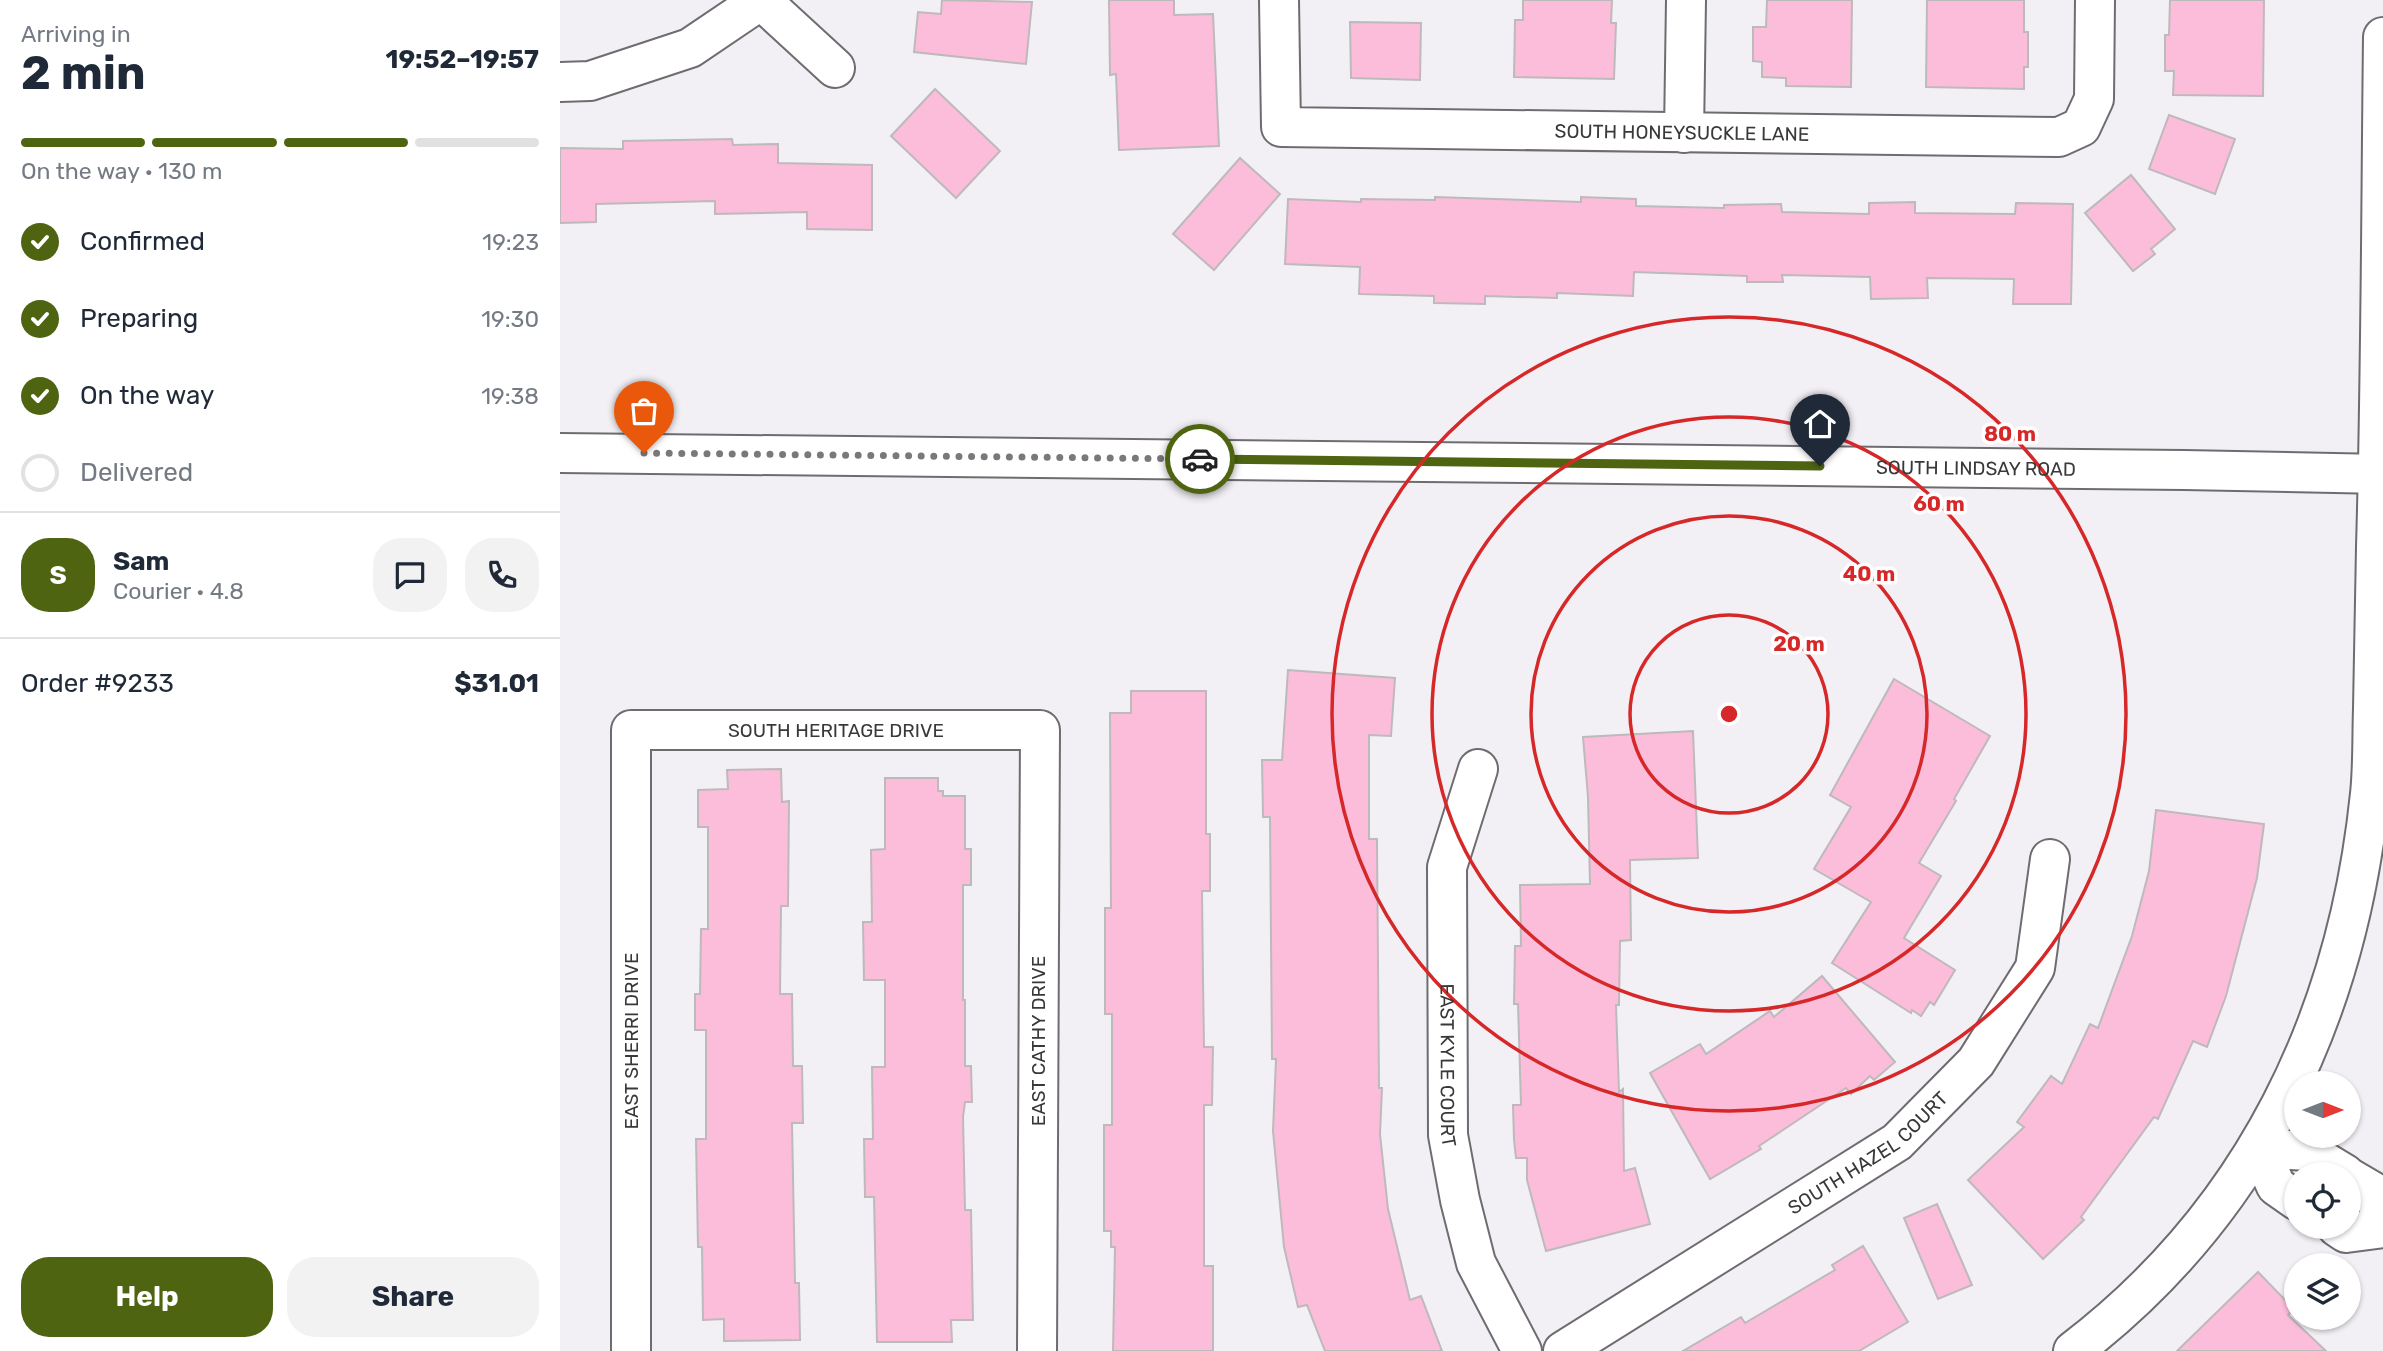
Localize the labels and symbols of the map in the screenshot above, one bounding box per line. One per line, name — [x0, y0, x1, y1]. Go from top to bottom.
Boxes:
street label: SOUTH HONEYSUCKLE LANE — [1555, 119, 1809, 145]
pin — [614, 381, 674, 453]
pin — [1790, 394, 1850, 466]
text: 80 m — [1984, 421, 2036, 446]
courier — [1165, 424, 1235, 494]
street label: SOUTH LINDSAY ROAD — [1876, 455, 2076, 480]
text: 60 m — [1913, 491, 1965, 516]
text: 40 m — [1843, 561, 1895, 586]
text: 20 m — [1773, 631, 1825, 656]
centre of rings — [1717, 702, 1741, 726]
street label: SOUTH HERITAGE DRIVE — [728, 719, 944, 742]
street label: EAST SHERRI DRIVE — [620, 952, 643, 1130]
street label: EAST CATHY DRIVE — [1027, 956, 1050, 1126]
street label: EAST KYLE COURT — [1436, 983, 1461, 1149]
north arrow — [2284, 1071, 2361, 1148]
street label: SOUTH HAZEL COURT — [1783, 1086, 1952, 1219]

